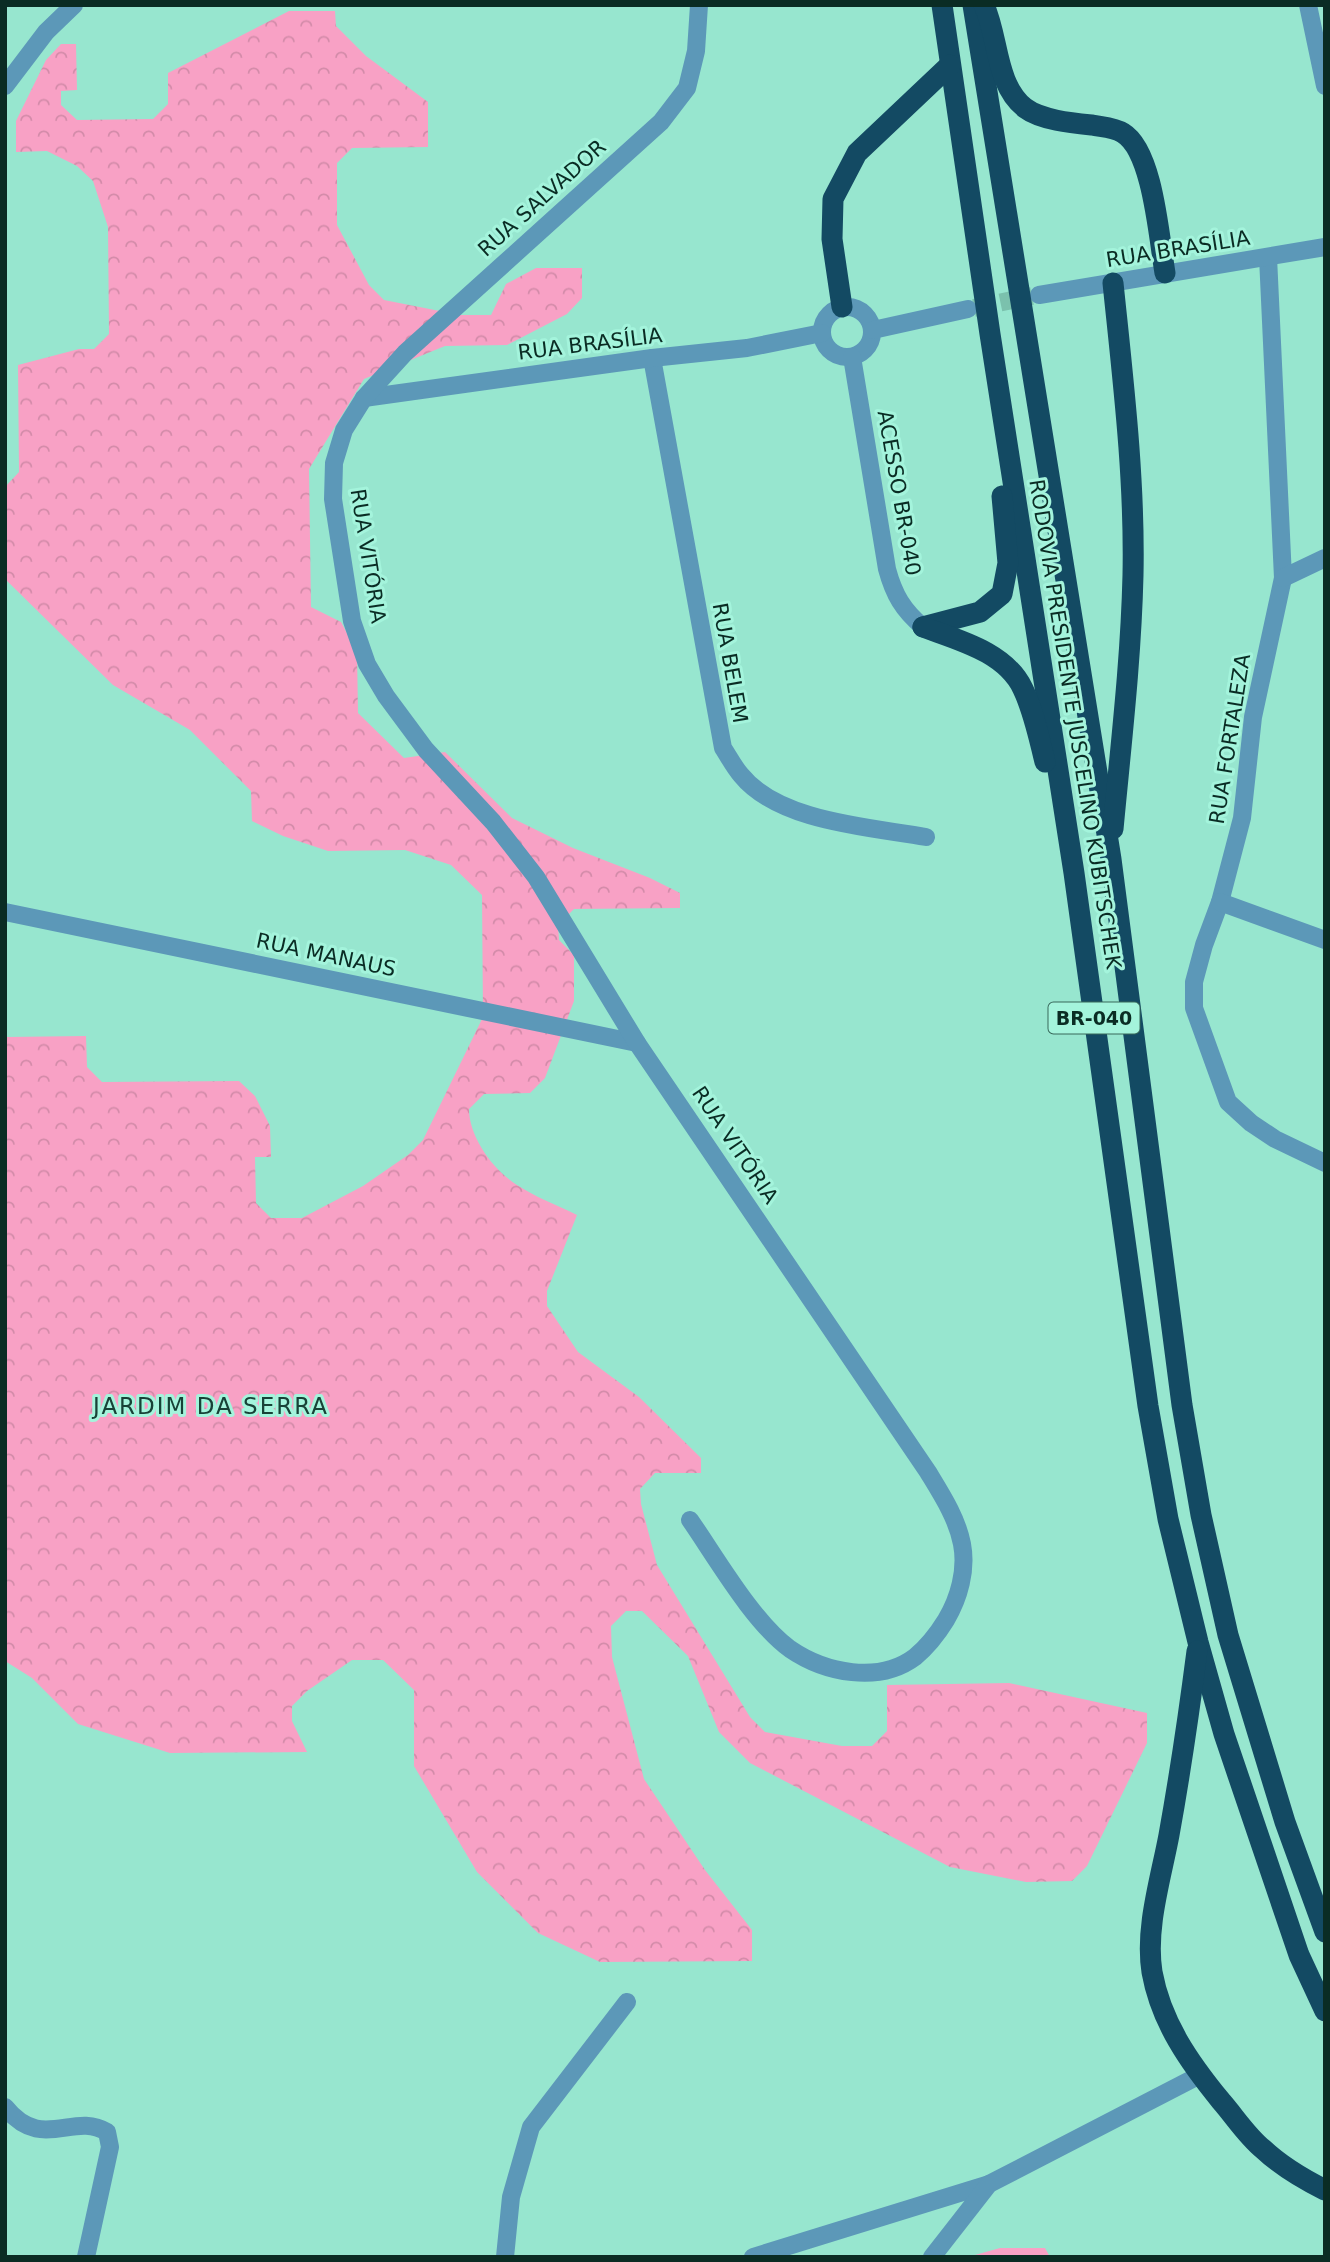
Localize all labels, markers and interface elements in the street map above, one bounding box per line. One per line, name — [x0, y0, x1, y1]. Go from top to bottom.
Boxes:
street label: RUA SALVADOR — [473, 134, 611, 262]
street label: RUA BRASÍLIA — [1104, 225, 1252, 272]
street label: RUA BRASÍLIA — [516, 322, 664, 365]
street label: ACESSO BR-040 — [873, 408, 925, 578]
street label: RODOVIA PRESIDENTE JUSCELINO KUBITSCHEK — [1024, 477, 1126, 972]
street label: RUA VITÓRIA — [346, 487, 392, 626]
street label: RUA BELEM — [708, 601, 752, 725]
street label: RUA FORTALEZA — [1205, 652, 1255, 826]
street label: RUA MANAUS — [254, 928, 398, 982]
road number: BR-040 — [1048, 1002, 1140, 1034]
street label: RUA VITÓRIA — [687, 1081, 784, 1209]
district label: JARDIM DA SERRA — [91, 1393, 329, 1419]

